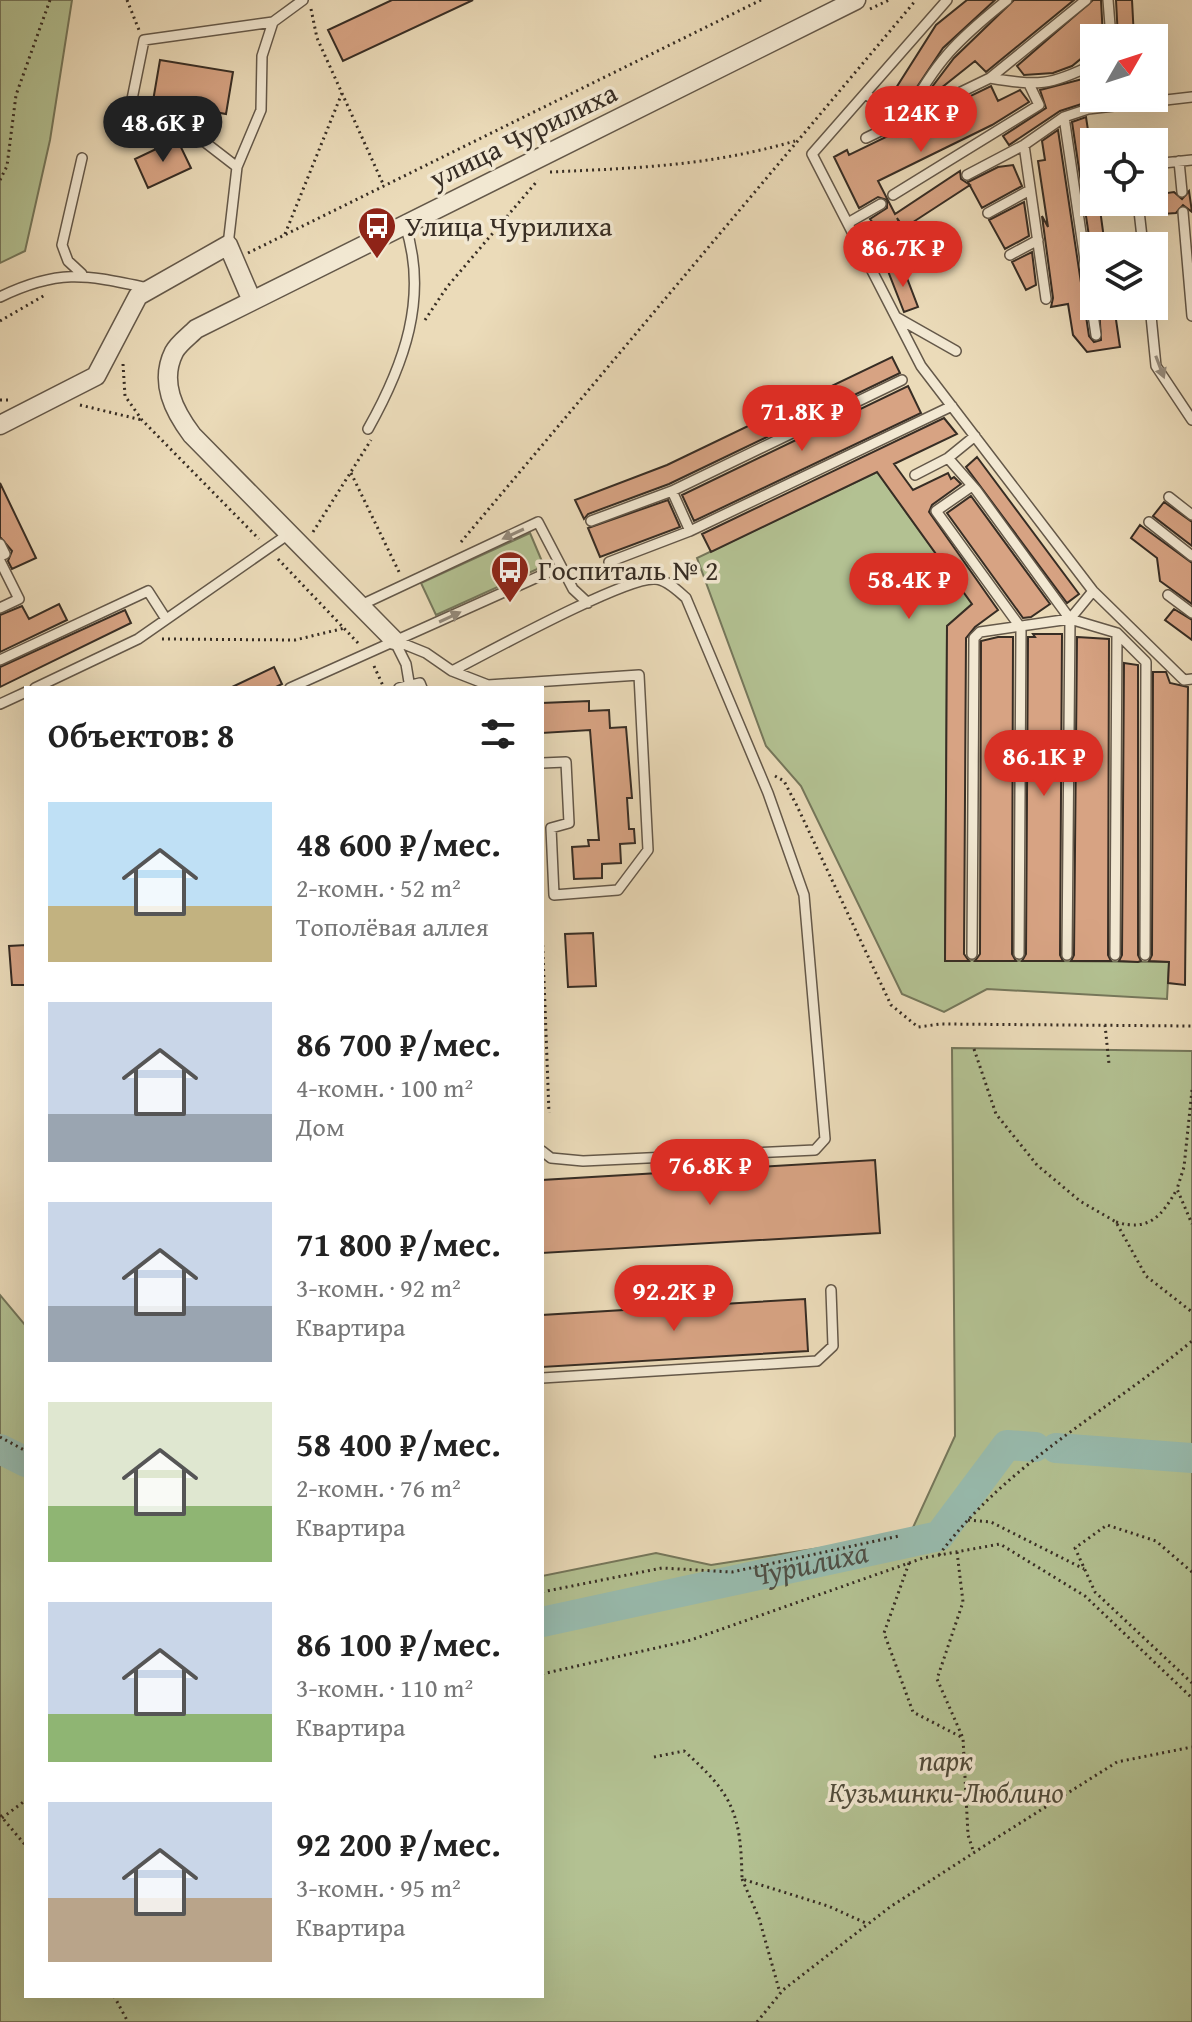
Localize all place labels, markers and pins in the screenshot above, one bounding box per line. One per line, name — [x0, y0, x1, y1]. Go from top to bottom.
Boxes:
pin: 124K ₽ — [856, 86, 986, 154]
pin: 48.6K ₽ — [89, 96, 237, 164]
bus stop icon: Улица Чурилиха — [356, 205, 398, 260]
place label: Улица Чурилиха — [405, 205, 613, 246]
pin: 86.7K ₽ — [829, 221, 977, 289]
pin: 71.8K ₽ — [728, 385, 876, 453]
bus stop icon: Госпиталь № 2 — [489, 549, 531, 604]
place label: Госпиталь № 2 — [538, 549, 718, 590]
pin: 58.4K ₽ — [835, 553, 983, 621]
pin: 86.1K ₽ — [970, 730, 1118, 798]
pin: 76.8K ₽ — [636, 1139, 784, 1207]
pin: 92.2K ₽ — [600, 1265, 748, 1333]

